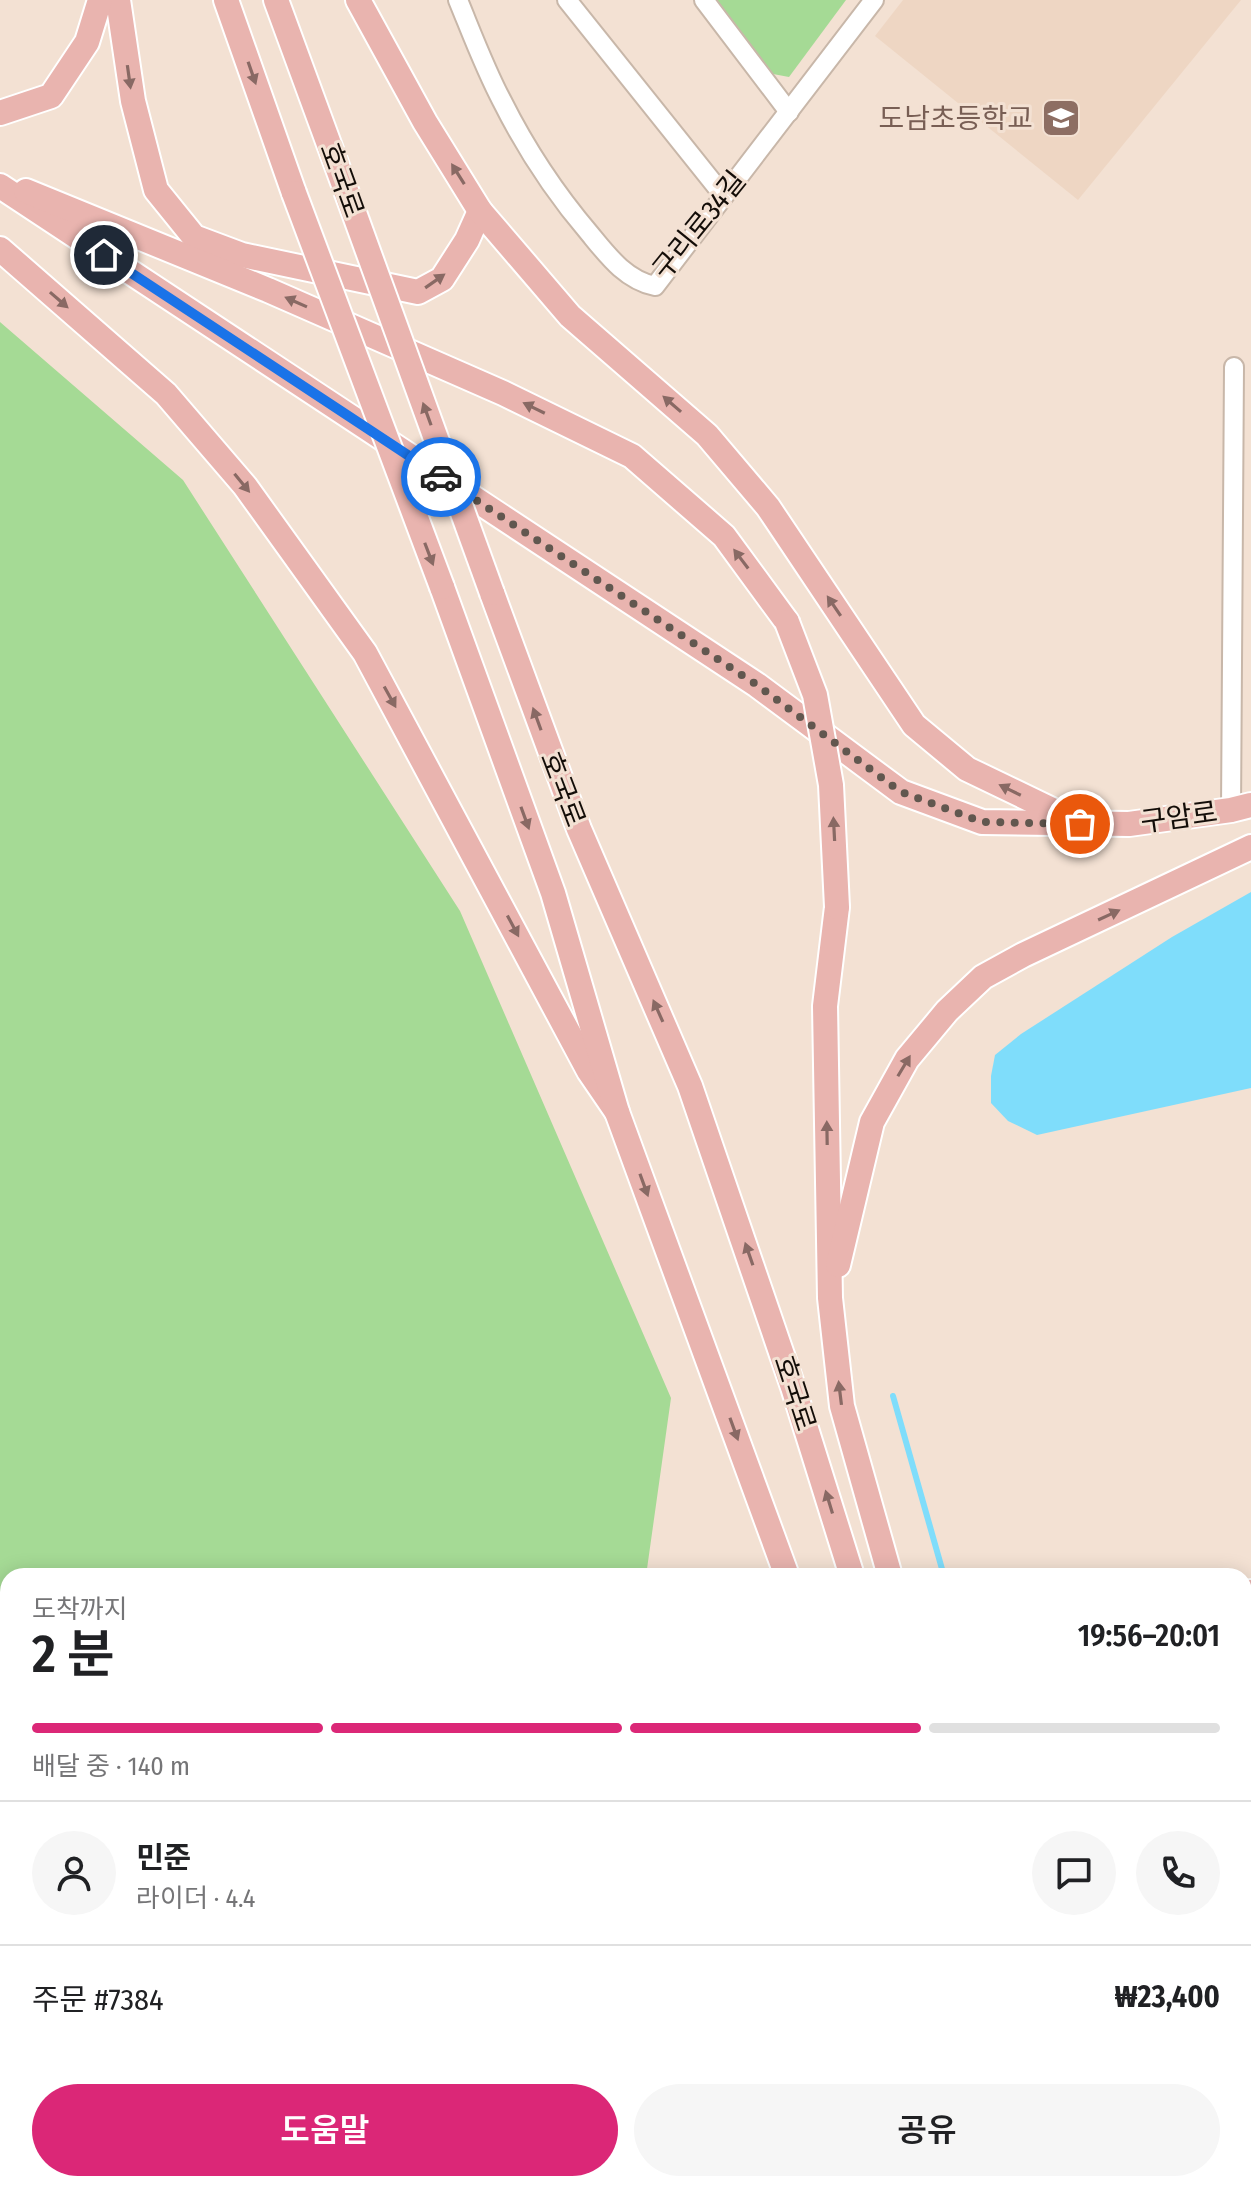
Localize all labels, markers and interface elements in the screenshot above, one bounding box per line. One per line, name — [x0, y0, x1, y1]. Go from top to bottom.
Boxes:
one-way arrow — [247, 62, 259, 86]
one-way arrow — [123, 65, 136, 90]
school or university icon: 도남초등학교 — [1040, 97, 1082, 139]
place label: 도남초등학교 — [878, 102, 1033, 135]
street label: 호국로 — [313, 138, 371, 222]
one-way arrow — [450, 164, 465, 185]
street label: 구리로34길 — [646, 164, 752, 286]
pin — [70, 221, 138, 289]
icon: home — [82, 233, 126, 277]
one-way arrow — [424, 273, 446, 289]
one-way arrow — [49, 291, 68, 309]
one-way arrow — [284, 295, 308, 308]
one-way arrow — [662, 396, 681, 414]
one-way arrow — [522, 401, 545, 414]
one-way arrow — [420, 402, 432, 426]
courier — [401, 437, 481, 517]
icon: car — [419, 455, 463, 499]
one-way arrow — [233, 473, 250, 493]
one-way arrow — [423, 542, 436, 566]
one-way arrow — [733, 549, 749, 569]
one-way arrow — [827, 596, 842, 617]
one-way arrow — [383, 686, 396, 709]
one-way arrow — [530, 707, 542, 731]
street label: 호국로 — [534, 747, 592, 831]
one-way arrow — [998, 783, 1022, 797]
pin — [1046, 790, 1114, 858]
street label: 구암로 — [1138, 795, 1220, 839]
icon: bag — [1058, 802, 1102, 846]
one-way arrow — [520, 806, 532, 830]
one-way arrow — [827, 816, 840, 841]
one-way arrow — [1098, 908, 1121, 922]
one-way arrow — [506, 915, 520, 937]
one-way arrow — [651, 999, 664, 1023]
one-way arrow — [896, 1055, 910, 1077]
one-way arrow — [821, 1120, 834, 1145]
one-way arrow — [638, 1174, 651, 1198]
one-way arrow — [742, 1242, 754, 1266]
street label: 호국로 — [767, 1351, 823, 1435]
one-way arrow — [834, 1380, 847, 1405]
one-way arrow — [729, 1417, 741, 1441]
one-way arrow — [822, 1489, 835, 1513]
text: 도착까지 — [32, 1594, 128, 1625]
text: 19:56–20:01 — [1078, 1618, 1220, 1654]
text: 2 분 — [32, 1623, 115, 1686]
text: 배달 중 · 140 m — [32, 1751, 190, 1782]
button: person — [32, 1831, 116, 1915]
button: chat — [1032, 1831, 1116, 1915]
button: phone — [1136, 1831, 1220, 1915]
text: 민준 — [136, 1840, 191, 1876]
text: 라이더 · 4.4 — [136, 1883, 255, 1914]
text: ₩23,400 — [1114, 1979, 1220, 2015]
text: 주문 #7384 — [32, 1982, 164, 2018]
button: 도움말 — [32, 2084, 618, 2176]
button: 공유 — [634, 2084, 1220, 2176]

